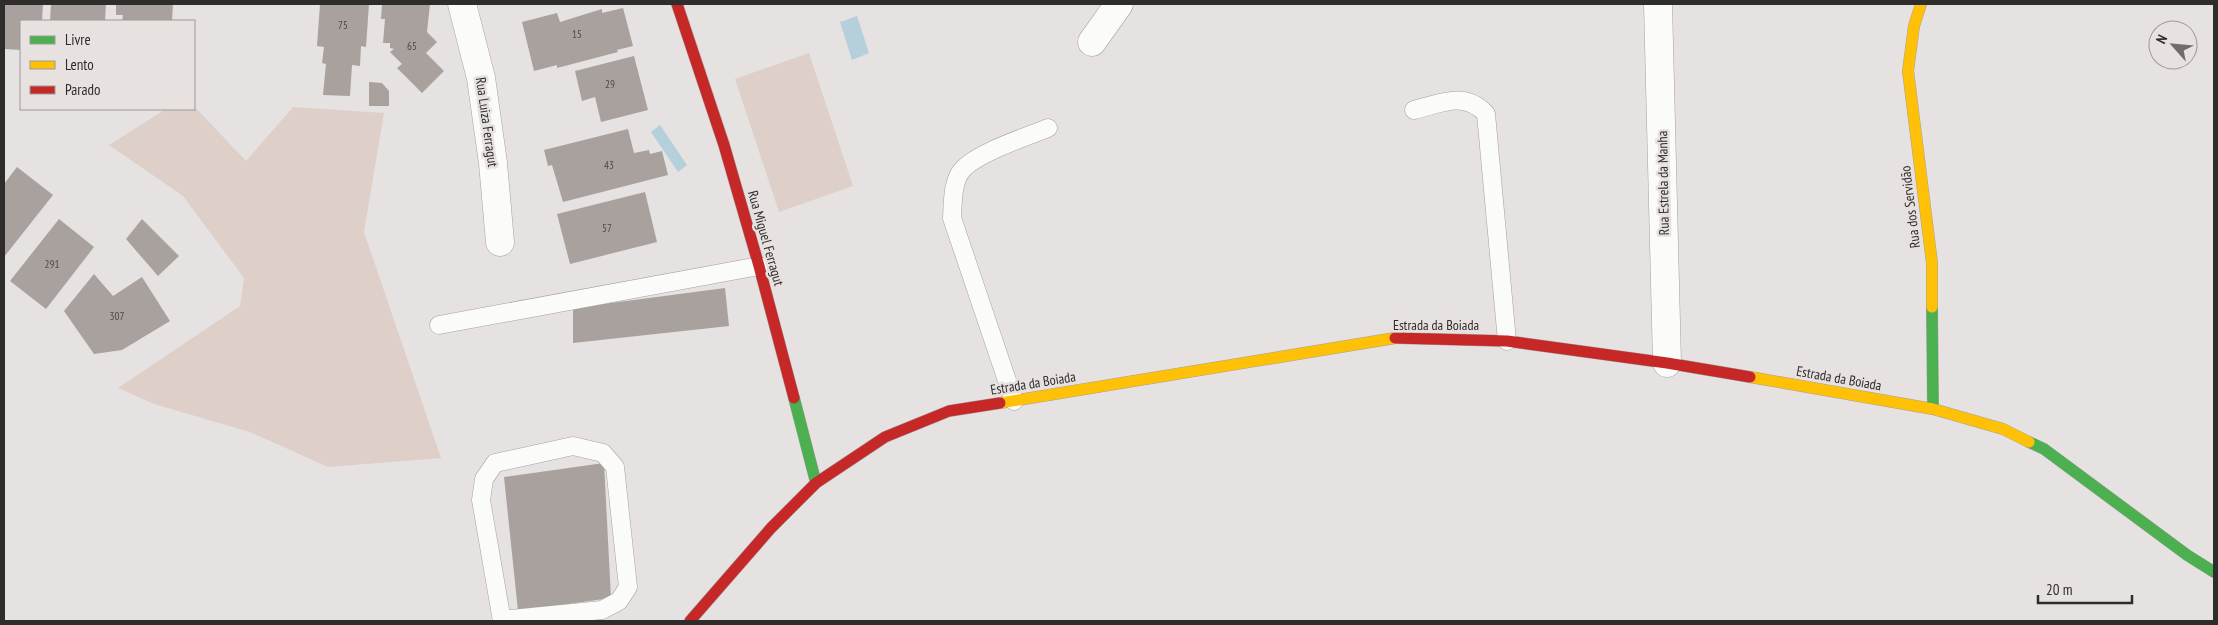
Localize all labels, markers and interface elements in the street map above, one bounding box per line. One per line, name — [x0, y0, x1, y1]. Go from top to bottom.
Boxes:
house number: 75 — [338, 18, 348, 32]
legend — [20, 20, 195, 110]
north arrow — [2148, 20, 2198, 70]
house number: 15 — [572, 27, 582, 41]
text: Livre — [65, 30, 91, 49]
text: N — [2152, 32, 2171, 47]
house number: 65 — [407, 39, 417, 53]
text: Lento — [65, 55, 94, 74]
street label: Rua Luiza Ferragut — [472, 76, 502, 168]
house number: 29 — [605, 77, 615, 91]
text: Parado — [65, 80, 100, 99]
street label: Rua Estrela da Manha — [1653, 131, 1673, 235]
house number: 43 — [604, 158, 614, 172]
street label: Rua dos Servidão — [1896, 165, 1924, 249]
street label: Rua Miguel Ferragut — [744, 188, 788, 288]
house number: 57 — [602, 221, 612, 235]
house number: 291 — [45, 257, 59, 271]
house number: 307 — [110, 309, 124, 323]
street label: Estrada da Boiada — [1393, 316, 1479, 334]
street label: Estrada da Boiada — [1795, 362, 1883, 394]
street label: Estrada da Boiada — [989, 367, 1077, 399]
scale bar — [2038, 572, 2132, 604]
text: 20 m — [2046, 580, 2072, 599]

